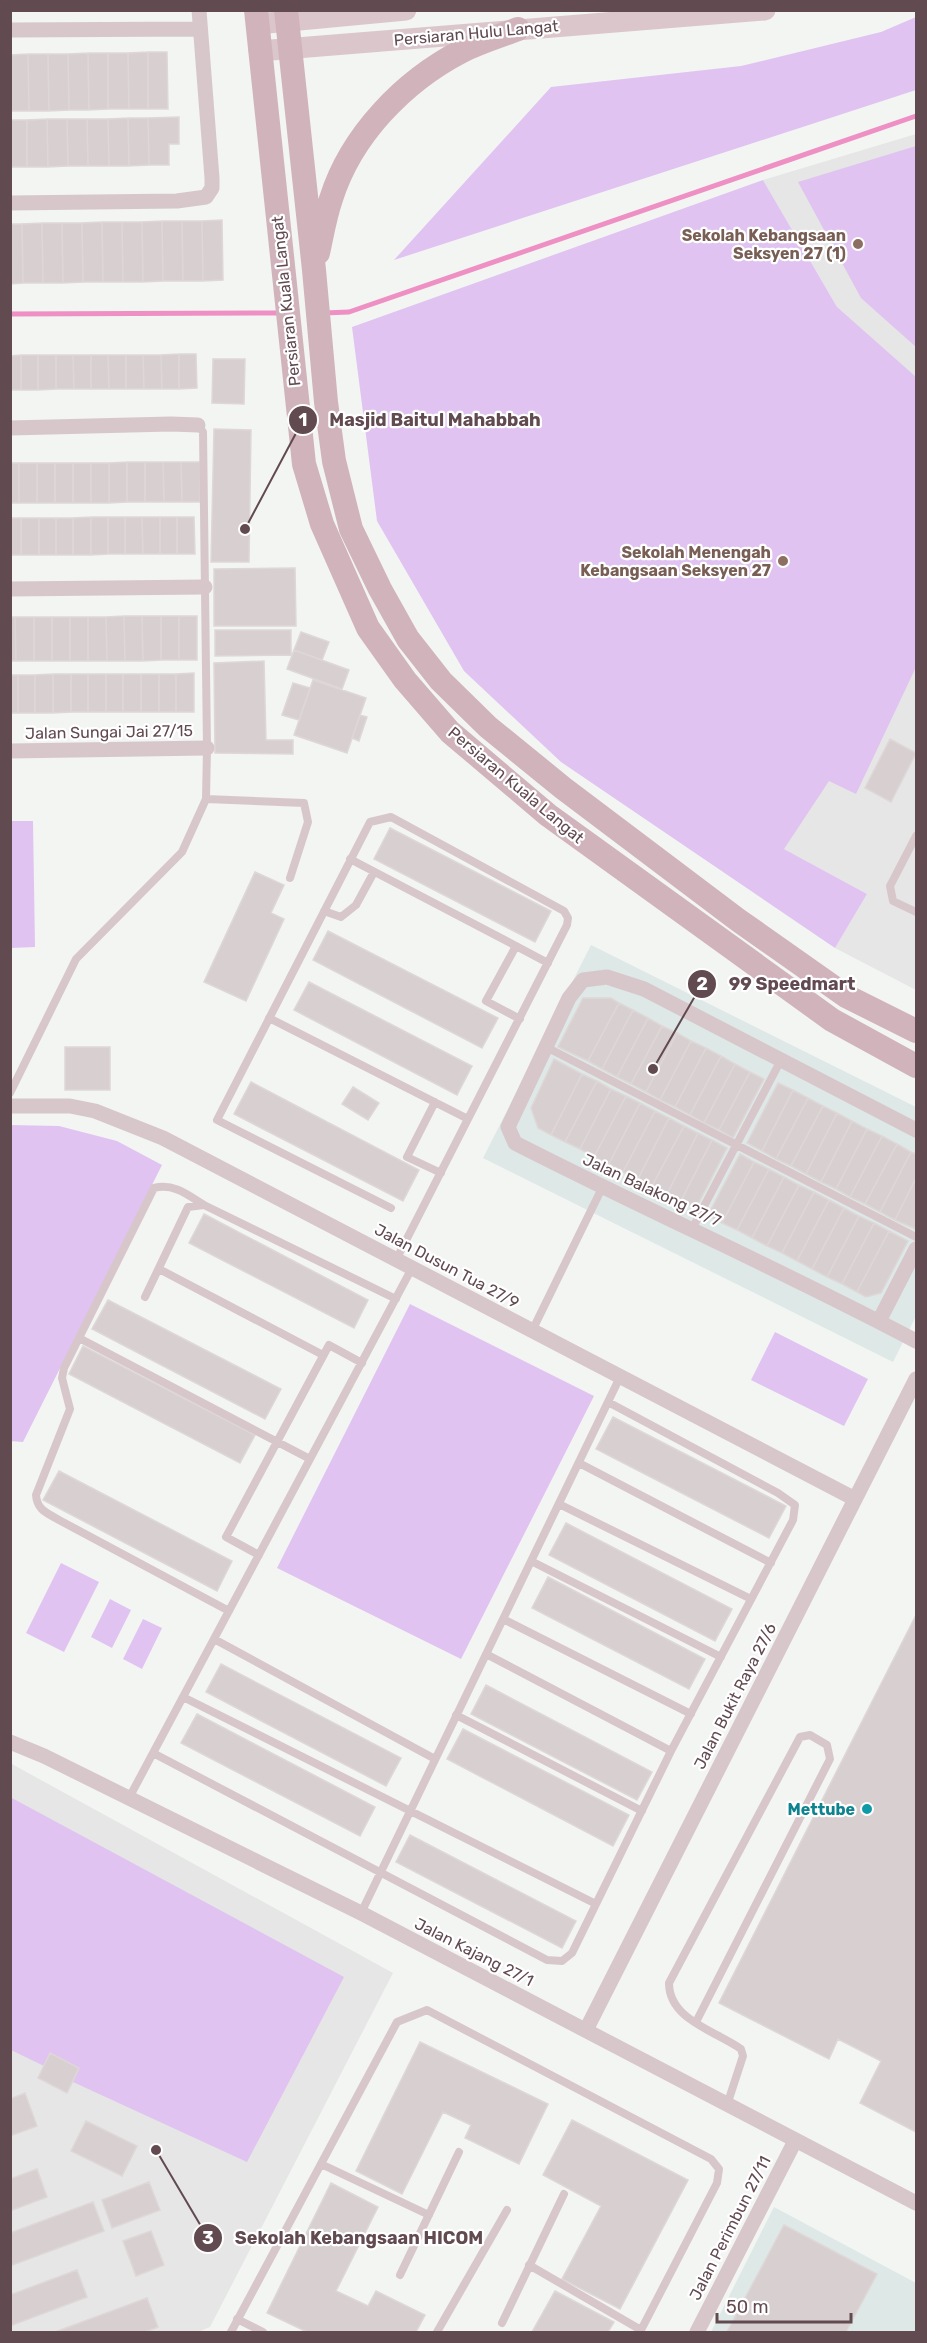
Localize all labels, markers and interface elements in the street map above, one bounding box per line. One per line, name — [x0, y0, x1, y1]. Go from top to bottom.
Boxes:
street label: Persiaran Hulu Langat — [393, 16, 559, 50]
street label: Persiaran Kuala Langat — [268, 215, 304, 387]
place label: Sekolah Kebangsaan Seksyen 27 (1) — [682, 226, 846, 263]
marker: Sekolah Kebangsaan Seksyen 27 (1) — [851, 237, 865, 251]
callout: Masjid Baitul Mahabbah — [288, 402, 553, 438]
text: 1 — [299, 409, 307, 431]
text: Masjid Baitul Mahabbah — [329, 409, 541, 431]
place label: Sekolah Menengah Kebangsaan Seksyen 27 — [580, 543, 771, 580]
marker: Sekolah Menengah Kebangsaan Seksyen 27 — [776, 554, 790, 568]
street label: Jalan Sungai Jai 27/15 — [25, 721, 193, 743]
street label: Persiaran Kuala Langat — [444, 723, 588, 847]
callout: 99 Speedmart — [687, 966, 867, 1002]
text: 2 — [696, 973, 708, 995]
text: 99 Speedmart — [729, 973, 855, 995]
street label: Jalan Balakong 27/7 — [580, 1150, 724, 1230]
street label: Jalan Dusun Tua 27/9 — [371, 1220, 523, 1312]
street label: Jalan Bukit Raya 27/6 — [690, 1619, 780, 1772]
place label: Mettube — [787, 1800, 855, 1819]
marker: Mettube — [860, 1802, 874, 1816]
street label: Jalan Kajang 27/1 — [411, 1914, 537, 1990]
street label: Jalan Perimbun 27/11 — [685, 2153, 775, 2303]
callout: Sekolah Kebangsaan HICOM — [193, 2220, 495, 2256]
text: 3 — [202, 2227, 214, 2249]
text: Sekolah Kebangsaan HICOM — [235, 2227, 483, 2249]
scale bar — [717, 2286, 850, 2324]
text: 50 m — [726, 2296, 769, 2318]

